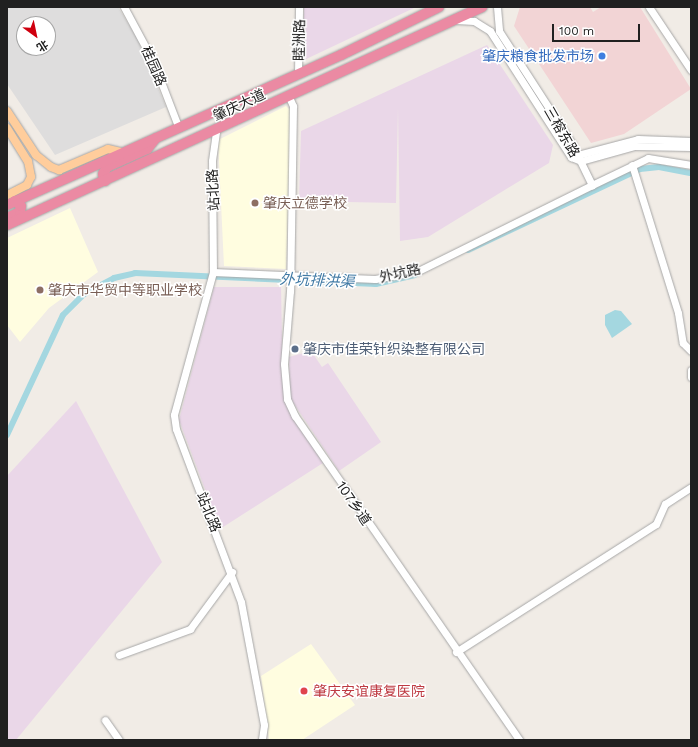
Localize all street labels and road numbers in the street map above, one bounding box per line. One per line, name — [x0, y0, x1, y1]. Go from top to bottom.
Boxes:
street label: 睦洲路 — [290, 19, 308, 61]
street label: 桂园路 — [138, 43, 170, 89]
street label: 肇庆大道 — [210, 86, 268, 124]
street label: 三榕东路 — [541, 104, 583, 160]
street label: 站北路 — [204, 169, 222, 211]
street label: 外坑路 — [378, 260, 422, 286]
street label: 107乡道 — [333, 478, 375, 528]
street label: 站北路 — [193, 489, 225, 535]

